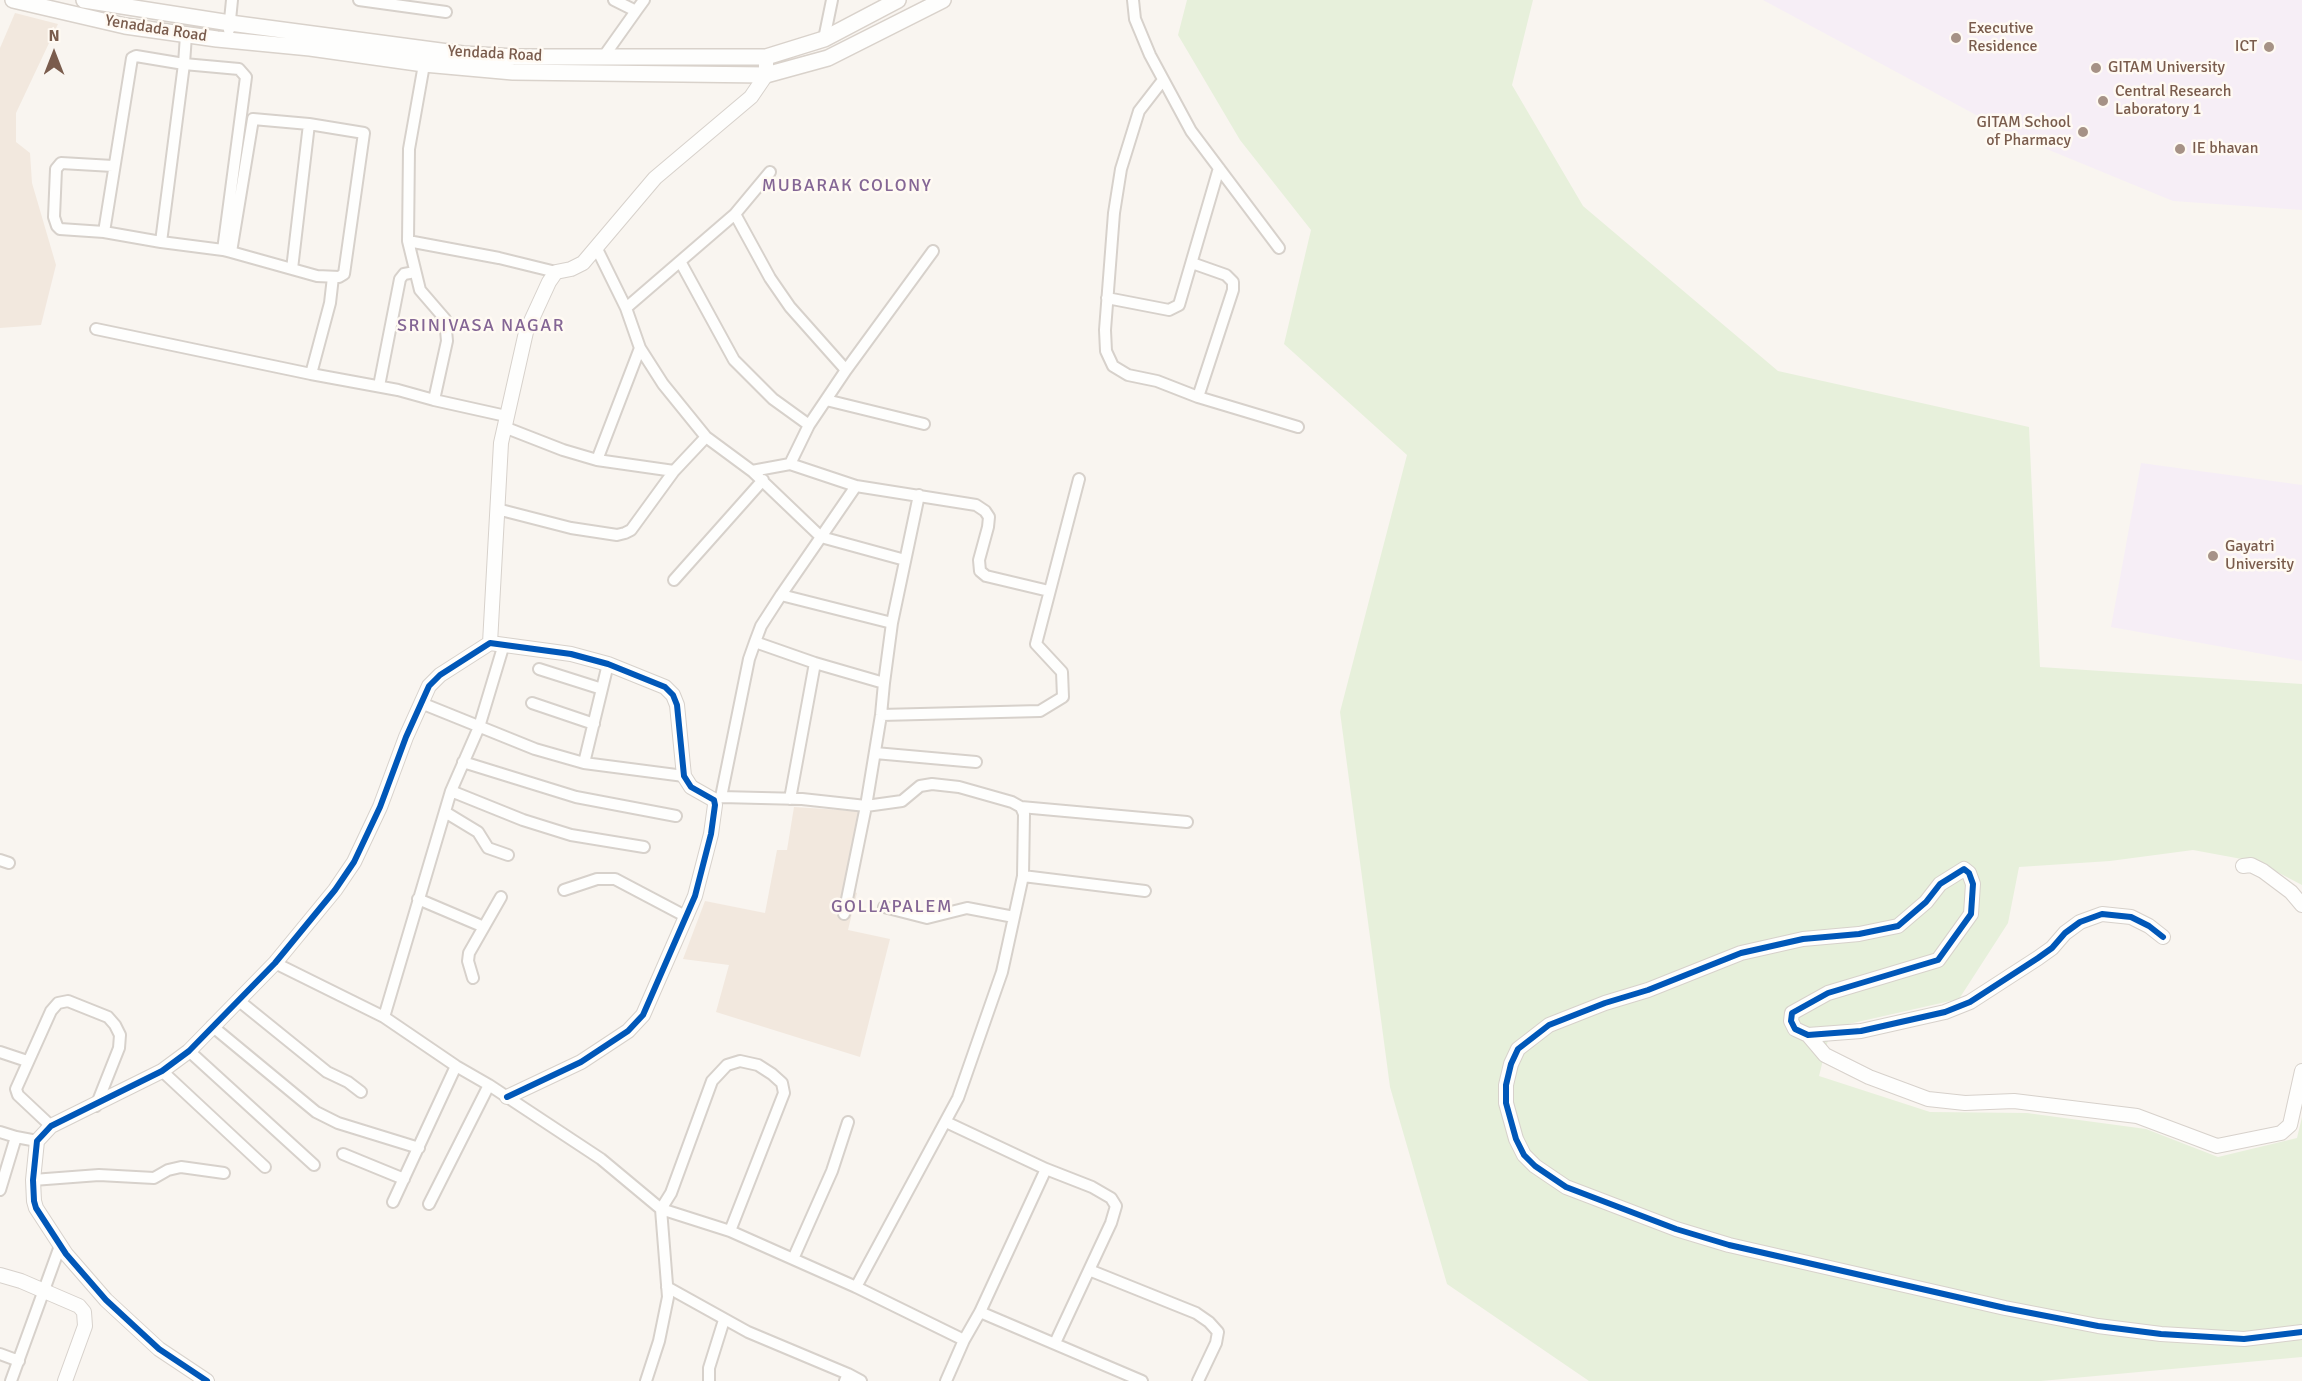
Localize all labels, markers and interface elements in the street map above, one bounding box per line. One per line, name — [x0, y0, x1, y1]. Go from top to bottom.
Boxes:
street label: Yenadada Road — [104, 11, 208, 47]
place label: Executive Residence — [1968, 19, 2037, 57]
north arrow — [24, 24, 84, 84]
text: N — [48, 26, 60, 46]
marker: Executive Residence — [1949, 31, 1963, 45]
place label: ICT — [2235, 37, 2257, 57]
marker: ICT — [2262, 40, 2276, 54]
street label: Yendada Road — [447, 42, 543, 66]
place label: GITAM University — [2108, 58, 2225, 78]
marker: GITAM University — [2089, 61, 2103, 75]
place label: Central Research Laboratory 1 — [2115, 82, 2231, 120]
marker: Central Research Laboratory 1 — [2096, 94, 2110, 108]
place label: GITAM School of Pharmacy — [1976, 113, 2071, 151]
marker: GITAM School of Pharmacy — [2076, 125, 2090, 139]
place label: IE bhavan — [2192, 139, 2258, 159]
marker: IE bhavan — [2173, 142, 2187, 156]
district label: MUBARAK COLONY — [762, 175, 932, 197]
district label: SRINIVASA NAGAR — [397, 315, 565, 337]
place label: Gayatri University — [2225, 537, 2294, 575]
marker: Gayatri University — [2206, 549, 2220, 563]
district label: GOLLAPALEM — [831, 896, 953, 918]

